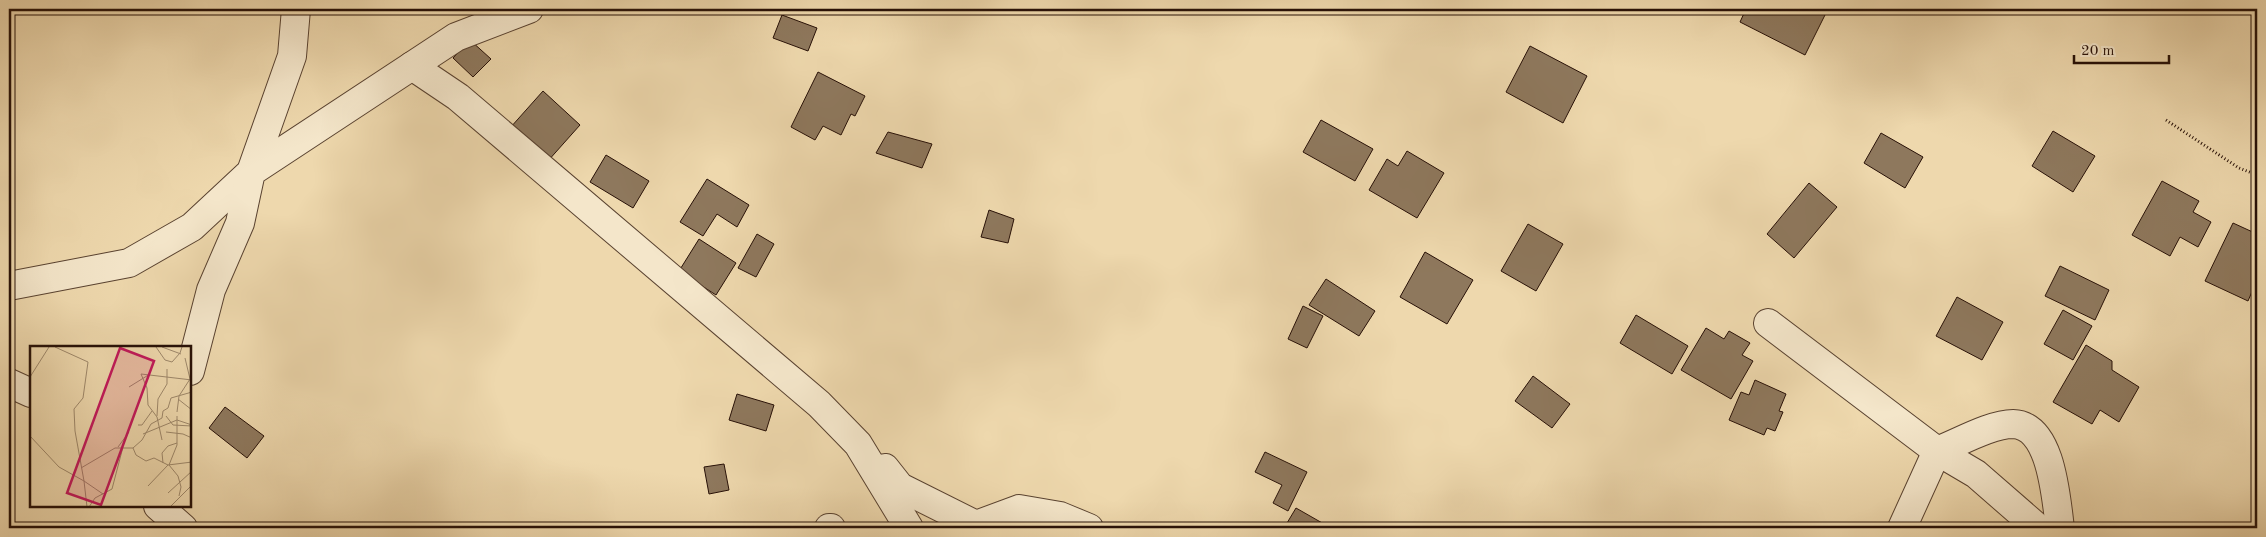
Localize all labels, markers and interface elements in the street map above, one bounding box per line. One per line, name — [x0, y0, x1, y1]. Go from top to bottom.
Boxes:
scale bar — [2074, 32, 2168, 64]
text: 20 m — [2081, 44, 2115, 59]
inset map — [30, 346, 191, 507]

